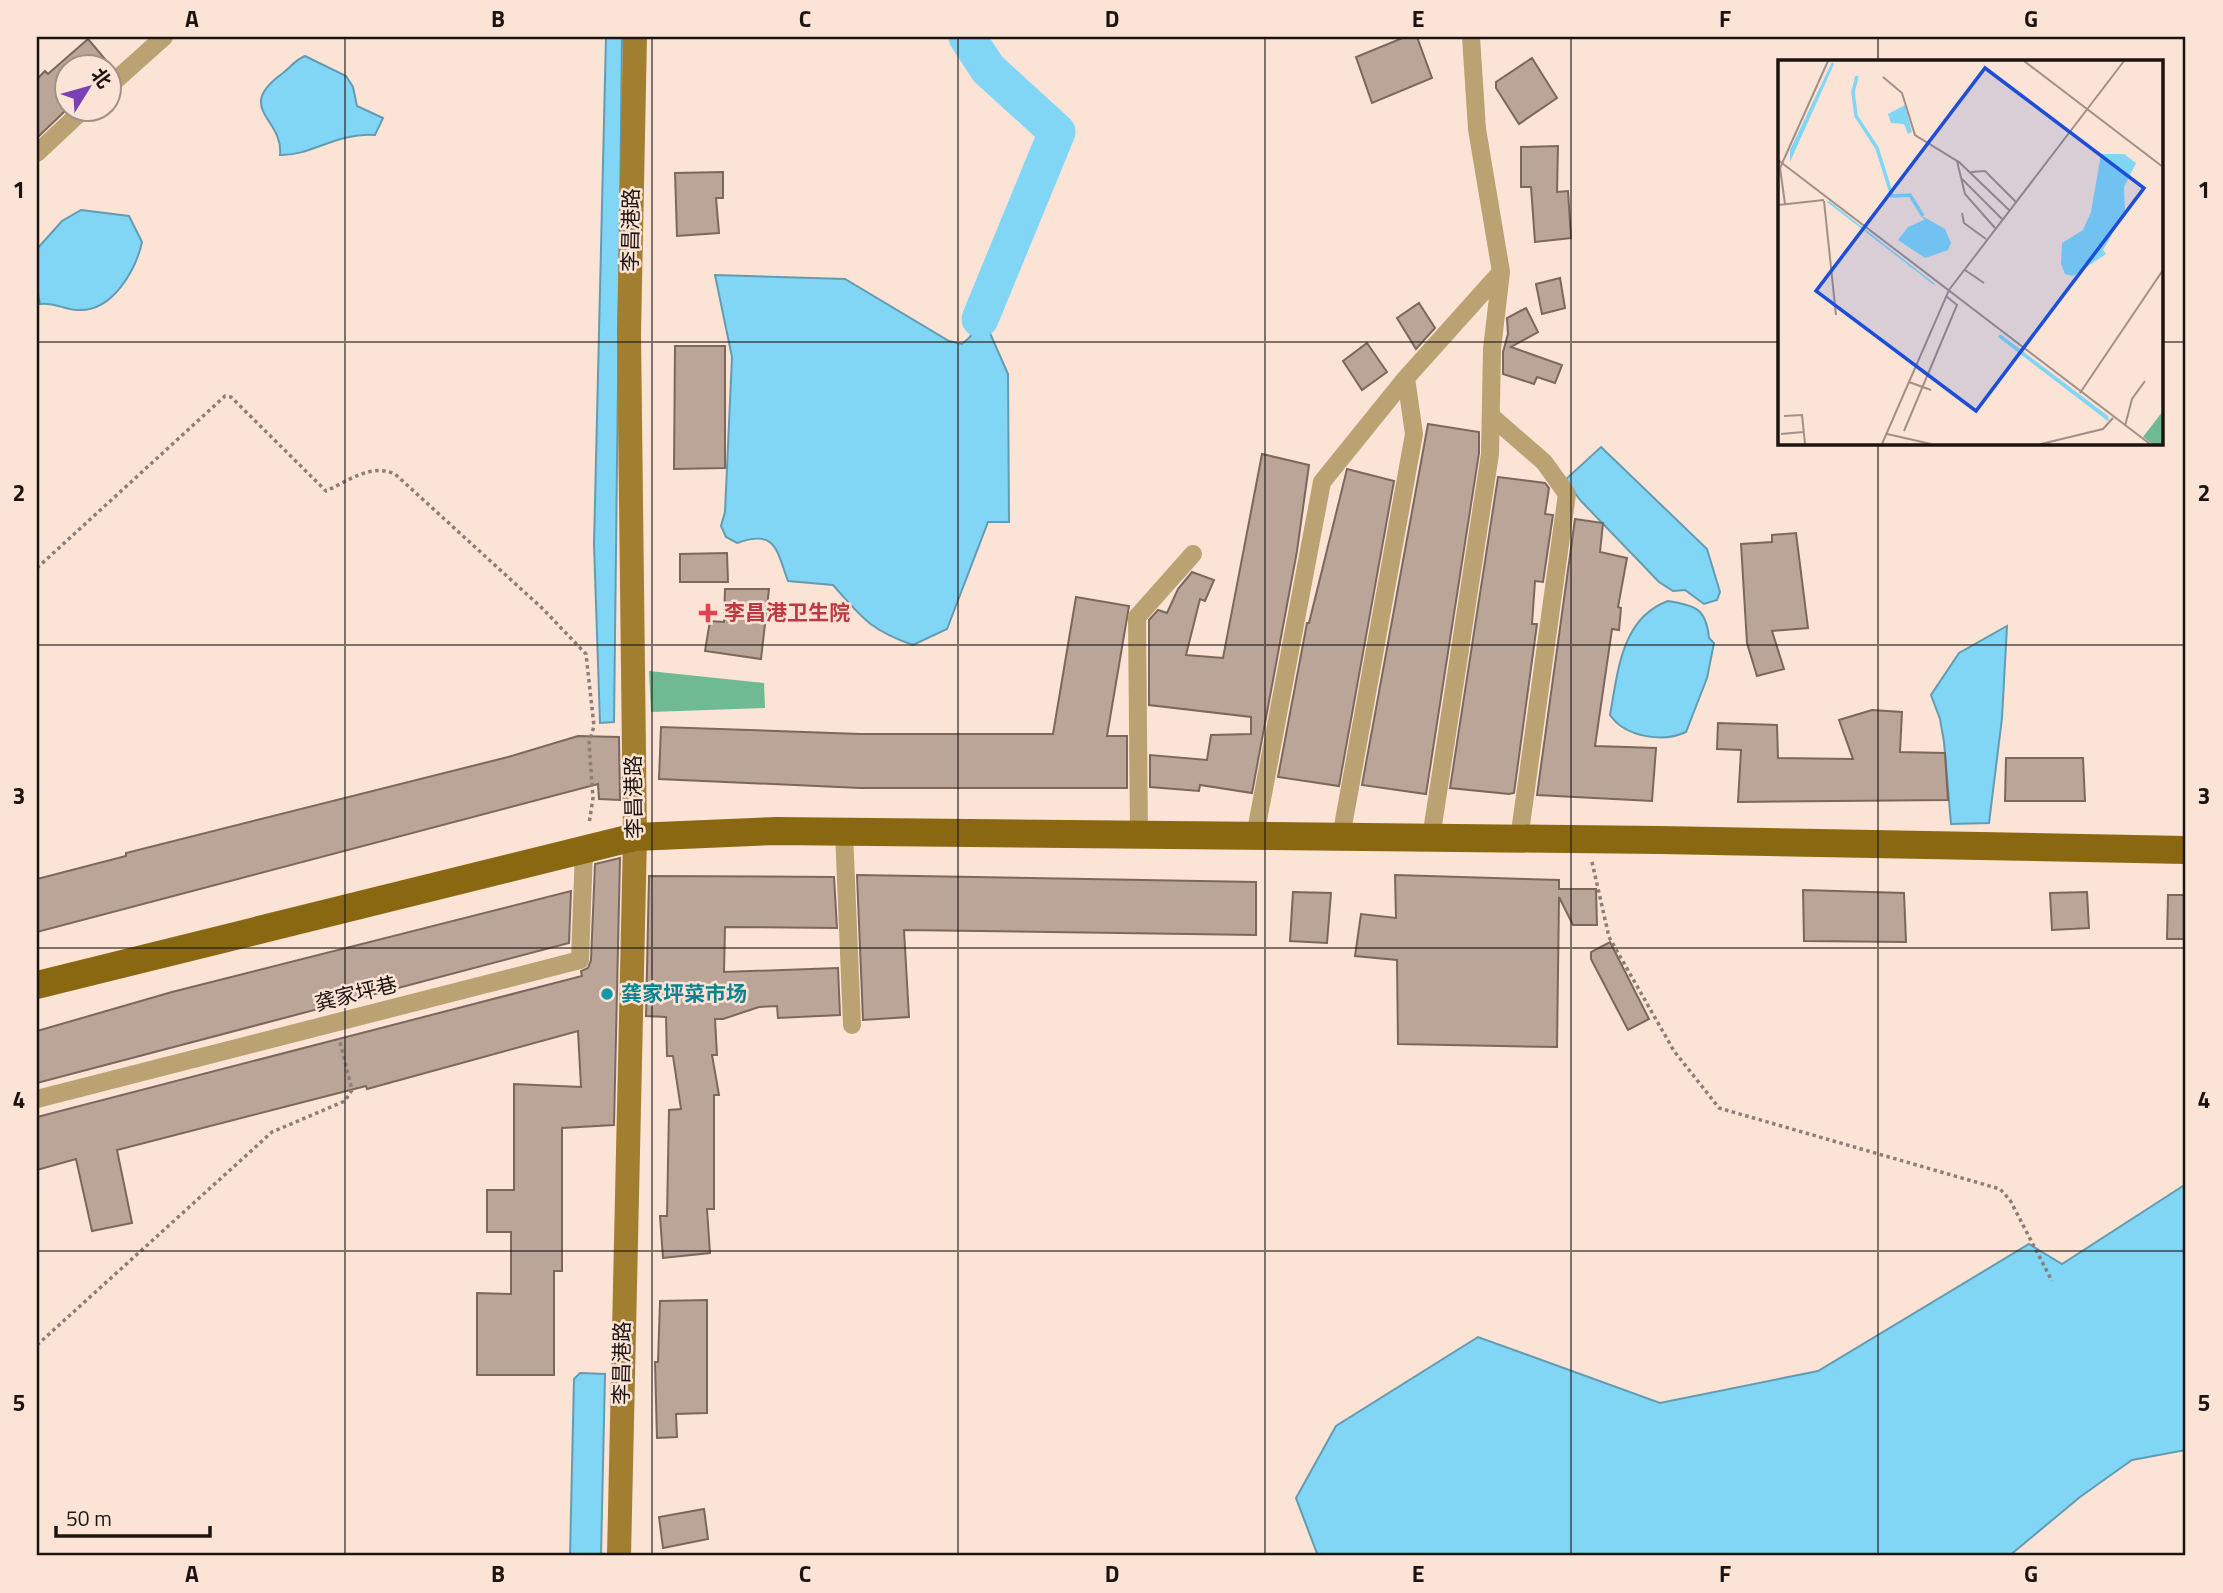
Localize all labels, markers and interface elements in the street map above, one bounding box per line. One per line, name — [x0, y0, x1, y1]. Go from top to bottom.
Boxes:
text: A — [185, 1, 199, 36]
text: B — [491, 1, 505, 36]
text: C — [799, 1, 811, 36]
text: D — [1105, 1, 1119, 36]
text: E — [1412, 1, 1424, 36]
text: F — [1719, 1, 1731, 36]
text: G — [2024, 1, 2038, 36]
north arrow — [52, 52, 122, 122]
inset map — [1778, 60, 2164, 444]
text: 北 — [85, 61, 119, 94]
text: 1 — [13, 172, 25, 207]
text: 1 — [2198, 172, 2210, 207]
street label: 李昌港路 — [613, 188, 647, 272]
text: 2 — [13, 475, 25, 510]
text: 2 — [2198, 475, 2210, 510]
place label: 李昌港卫生院 — [724, 596, 850, 628]
marker: 李昌港卫生院 — [698, 603, 718, 623]
street label: 李昌港路 — [616, 755, 650, 839]
text: 3 — [13, 778, 25, 813]
text: 3 — [2198, 778, 2210, 813]
street label: 龚家坪巷 — [311, 967, 400, 1019]
place label: 龚家坪菜市场 — [621, 977, 747, 1009]
marker: 龚家坪菜市场 — [599, 986, 615, 1002]
text: 4 — [13, 1082, 25, 1117]
text: 4 — [2198, 1082, 2210, 1117]
street label: 李昌港路 — [604, 1321, 638, 1405]
text: 5 — [13, 1385, 25, 1420]
text: 5 — [2198, 1385, 2210, 1420]
scale bar — [56, 1495, 210, 1539]
text: 50 m — [66, 1502, 112, 1534]
text: A — [185, 1556, 199, 1591]
text: B — [491, 1556, 505, 1591]
text: C — [799, 1556, 811, 1591]
text: D — [1105, 1556, 1119, 1591]
text: E — [1412, 1556, 1424, 1591]
text: F — [1719, 1556, 1731, 1591]
text: G — [2024, 1556, 2038, 1591]

